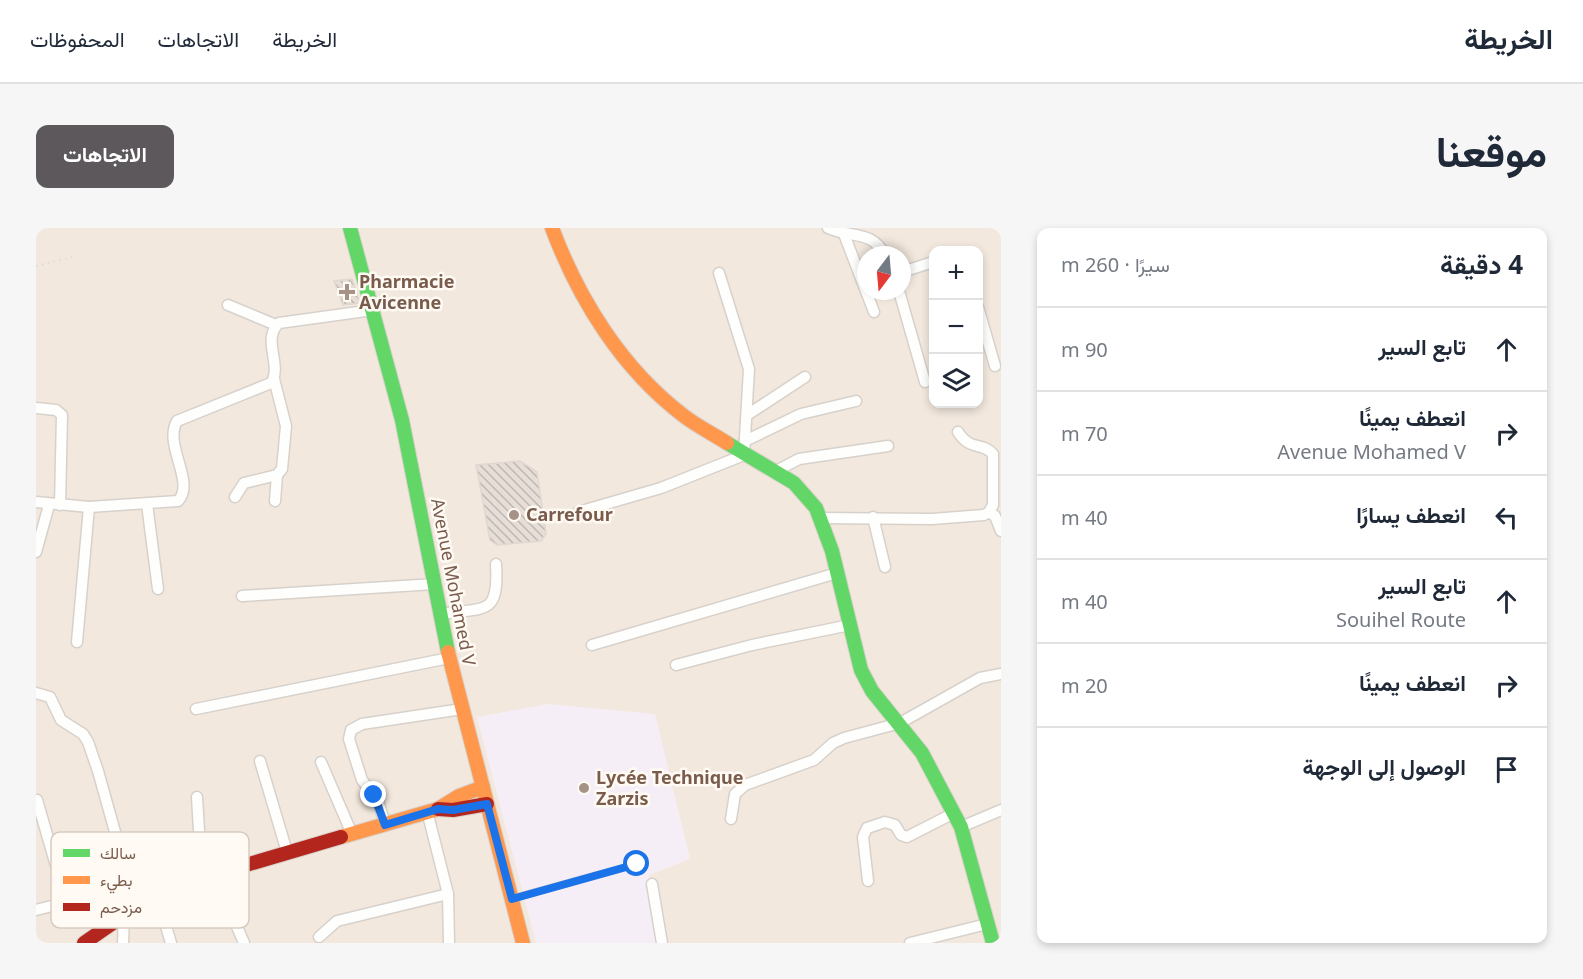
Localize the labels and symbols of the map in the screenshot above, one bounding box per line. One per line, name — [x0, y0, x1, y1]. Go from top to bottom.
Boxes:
north arrow — [857, 246, 911, 300]
place label: Pharmacie Avicenne — [359, 269, 454, 314]
marker: Pharmacie Avicenne — [340, 285, 354, 299]
street label: Avenue Mohamed V — [426, 496, 482, 668]
place label: Carrefour — [526, 502, 613, 526]
marker: Carrefour — [507, 508, 521, 522]
place label: Lycée Technique Zarzis — [596, 765, 744, 810]
route end — [360, 781, 386, 807]
marker: Lycée Technique Zarzis — [577, 781, 591, 795]
legend — [51, 832, 249, 928]
text: سالك — [100, 842, 136, 864]
route start — [623, 850, 649, 876]
text: بطيء — [100, 869, 132, 894]
text: مزدحم — [100, 896, 142, 918]

